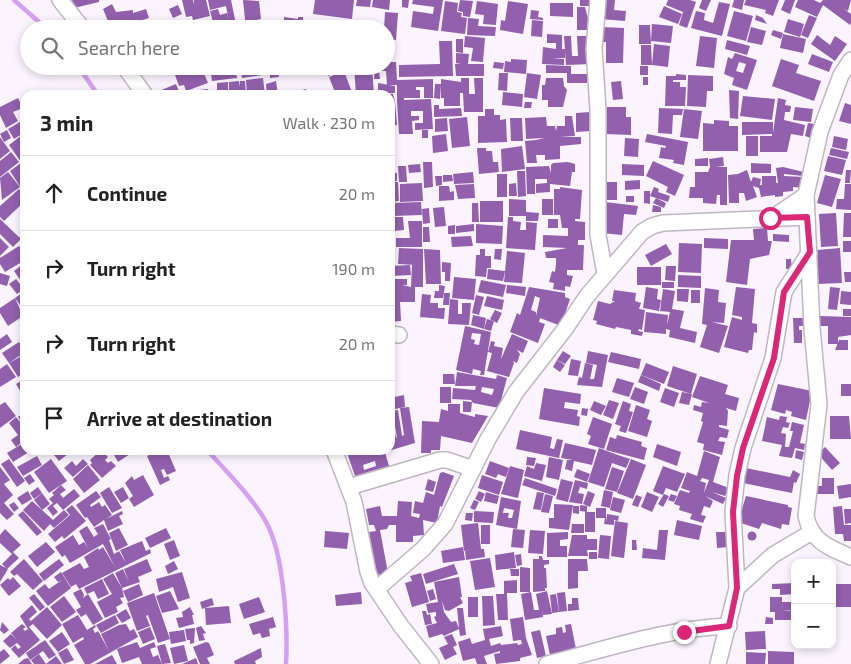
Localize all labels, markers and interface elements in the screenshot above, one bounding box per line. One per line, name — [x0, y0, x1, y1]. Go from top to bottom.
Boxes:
search box — [20, 20, 395, 75]
icon: search — [38, 34, 66, 62]
text: Search here — [78, 36, 180, 59]
text: 3 min — [40, 110, 93, 135]
text: Walk · 230 m — [282, 113, 375, 132]
icon: ahead — [40, 179, 68, 207]
text: Continue — [87, 182, 167, 205]
text: 20 m — [339, 184, 375, 203]
route start — [759, 207, 782, 230]
icon: right — [40, 254, 68, 282]
text: Turn right — [87, 257, 175, 280]
text: 190 m — [332, 259, 375, 278]
icon: right — [40, 329, 68, 357]
text: Turn right — [87, 332, 175, 355]
text: 20 m — [339, 334, 375, 353]
icon: arrive — [40, 404, 68, 432]
text: Arrive at destination — [87, 407, 272, 430]
map controls — [791, 559, 836, 649]
button: + — [791, 559, 836, 604]
button: − — [791, 604, 836, 649]
route end — [673, 621, 696, 644]

